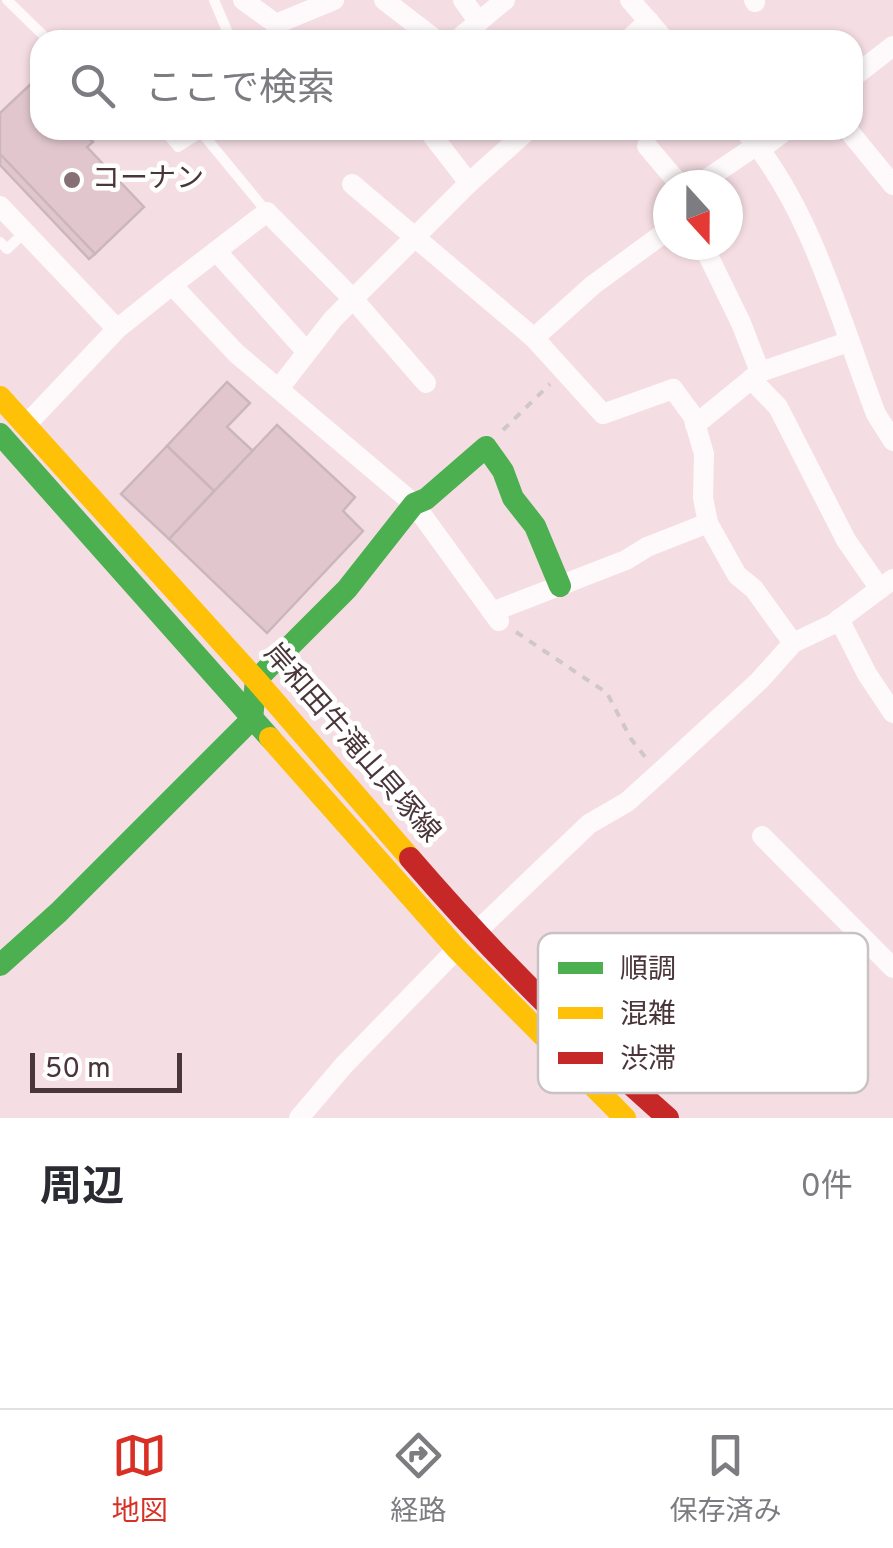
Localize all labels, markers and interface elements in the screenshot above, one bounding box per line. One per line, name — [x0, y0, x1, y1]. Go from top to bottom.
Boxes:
search box — [30, 30, 863, 140]
icon: search — [65, 58, 120, 113]
text: ここで検索 — [145, 66, 335, 115]
place label: コーナン — [92, 162, 204, 198]
marker: コーナン — [61, 169, 83, 191]
north arrow — [653, 170, 743, 260]
street label: 岸和田牛滝山貝塚線 — [255, 637, 447, 851]
legend — [538, 933, 868, 1093]
text: 順調 — [620, 953, 676, 989]
text: 混雑 — [620, 998, 676, 1034]
text: 渋滞 — [620, 1043, 676, 1079]
scale bar — [30, 1048, 182, 1092]
text: 50 m — [45, 1052, 111, 1088]
text: 周辺 — [40, 1163, 124, 1216]
text: 0件 — [800, 1168, 853, 1208]
tab: 地図 — [111, 1428, 168, 1531]
tab: 経路 — [390, 1428, 447, 1531]
tab: 保存済み — [669, 1428, 782, 1531]

